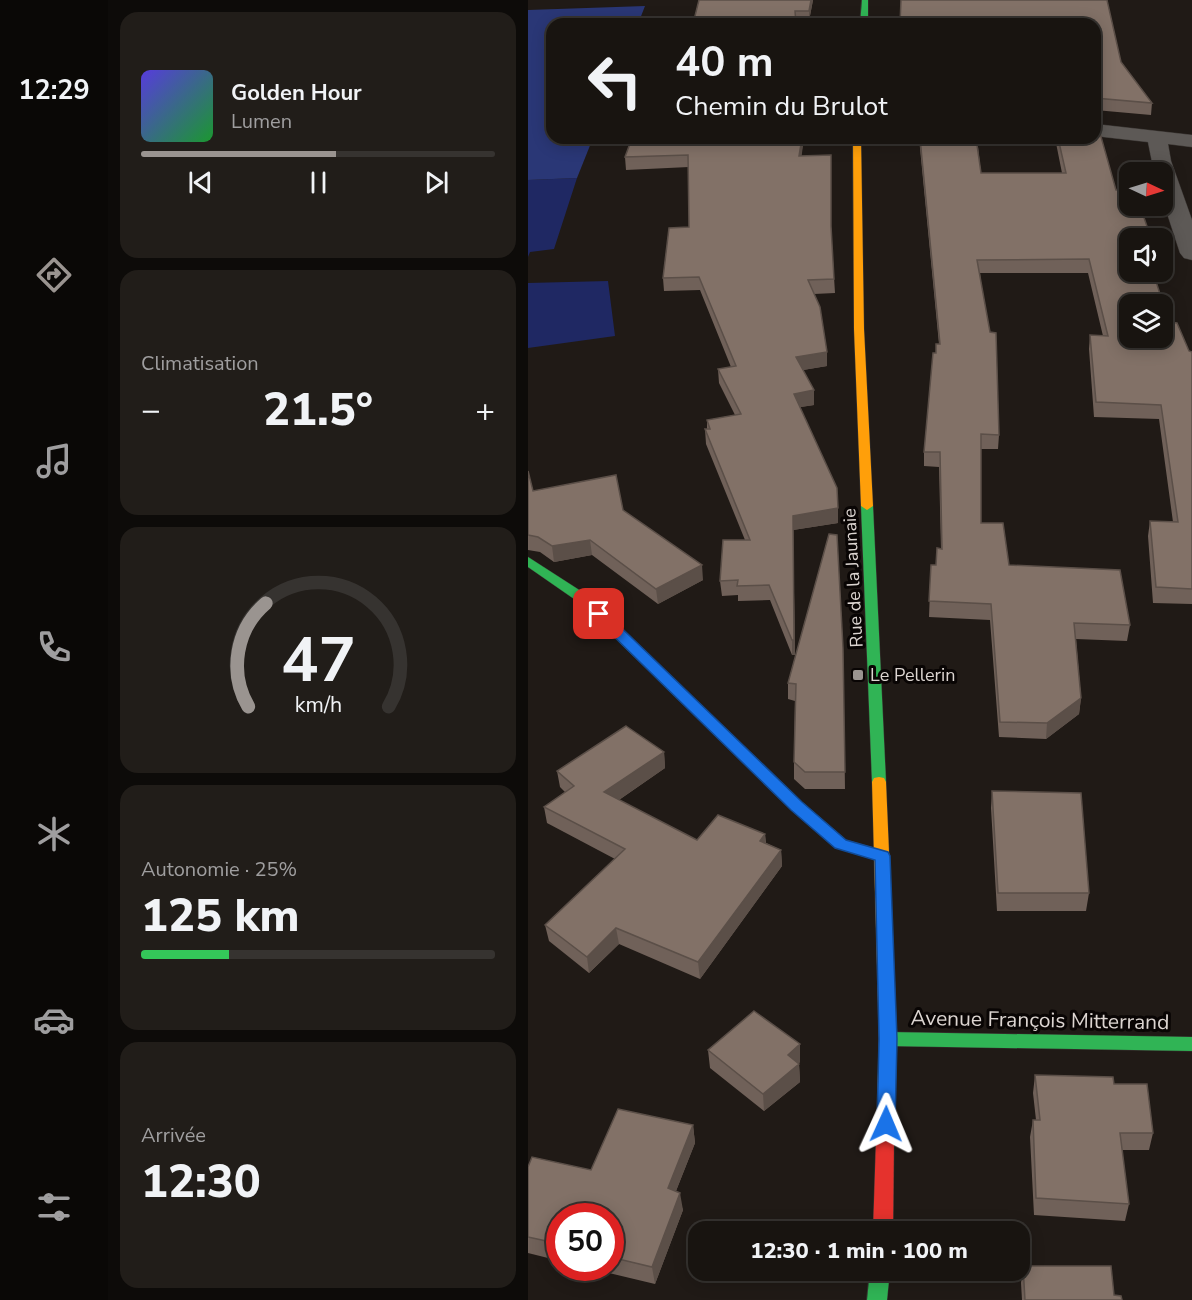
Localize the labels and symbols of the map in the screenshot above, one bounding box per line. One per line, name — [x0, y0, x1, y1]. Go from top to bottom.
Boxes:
north arrow — [1119, 162, 1173, 216]
street label: Rue de la Jaunaie — [837, 508, 869, 648]
pin — [573, 588, 624, 639]
place label: Le Pellerin — [870, 663, 955, 687]
marker: Le Pellerin — [851, 668, 865, 682]
street label: Avenue François Mitterrand — [910, 1004, 1170, 1036]
position arrow — [854, 1092, 918, 1156]
speed limit sign: 50 — [546, 1203, 624, 1281]

